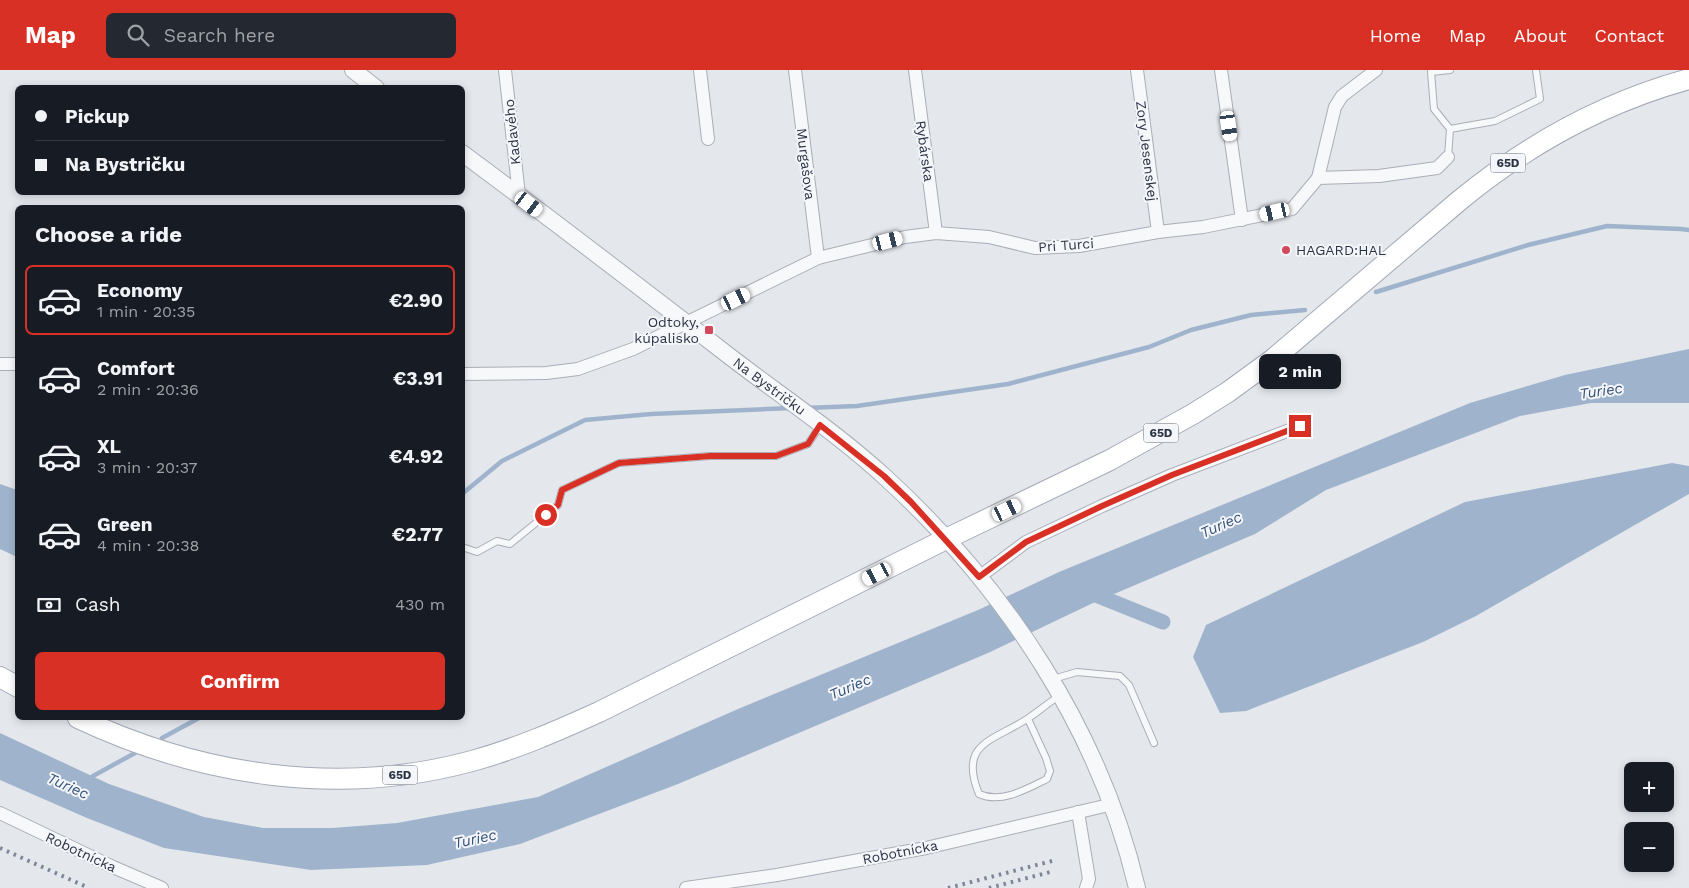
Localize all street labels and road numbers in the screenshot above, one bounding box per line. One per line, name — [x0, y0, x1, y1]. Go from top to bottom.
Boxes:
street label: Kadavého — [501, 98, 523, 166]
street label: Zory Jesenskej — [1133, 100, 1161, 202]
street label: Rybárska — [913, 120, 937, 183]
street label: Murgašova — [794, 127, 818, 201]
road number: 65D — [1490, 154, 1526, 172]
street label: Pri Turci — [1038, 235, 1094, 255]
street label: Na Bystričku — [730, 354, 809, 418]
road number: 65D — [1144, 423, 1178, 442]
road number: 65D — [382, 766, 418, 784]
street label: Robotnícka — [43, 829, 119, 875]
street label: Robotnícka — [861, 837, 939, 867]

